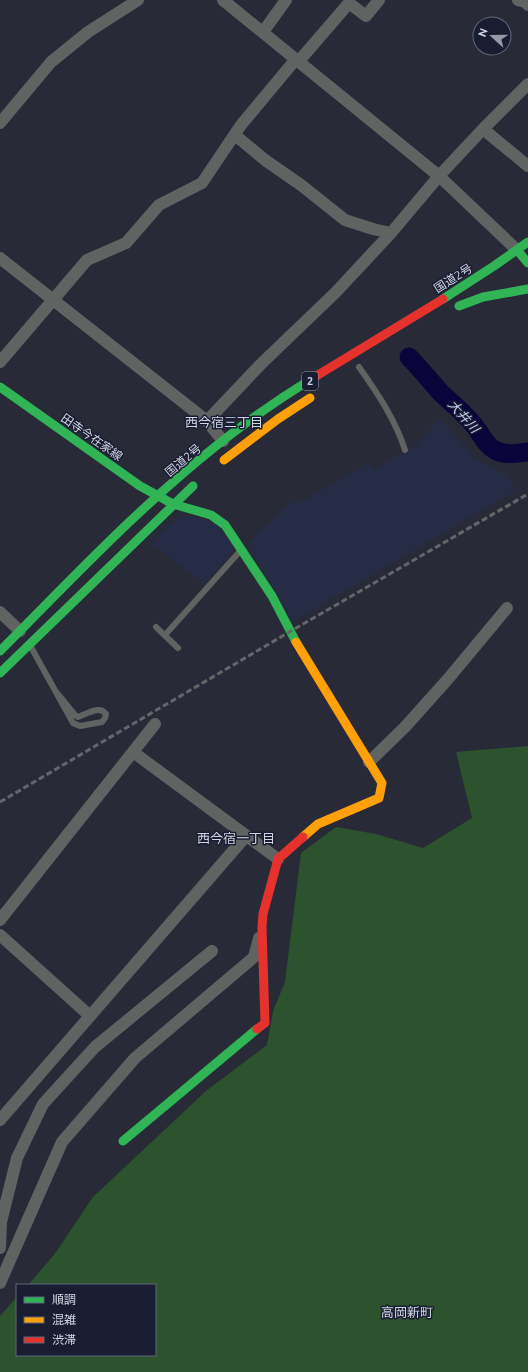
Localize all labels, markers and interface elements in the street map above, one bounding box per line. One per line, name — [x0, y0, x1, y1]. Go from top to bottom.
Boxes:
north arrow — [472, 16, 512, 56]
text: N — [476, 26, 490, 38]
street label: 国道2号 — [431, 261, 475, 295]
road number: 2 — [302, 372, 318, 390]
water label: 大井川 — [446, 397, 484, 437]
street label: 田寺今在家線 — [59, 411, 125, 463]
district label: 西今宿三丁目 — [185, 415, 263, 429]
street label: 国道2号 — [162, 441, 204, 479]
district label: 西今宿一丁目 — [197, 831, 275, 845]
legend — [16, 1284, 156, 1356]
text: 順調 — [52, 1293, 76, 1306]
district label: 高岡新町 — [381, 1305, 433, 1319]
text: 混雑 — [52, 1313, 76, 1326]
text: 渋滞 — [52, 1333, 76, 1346]

